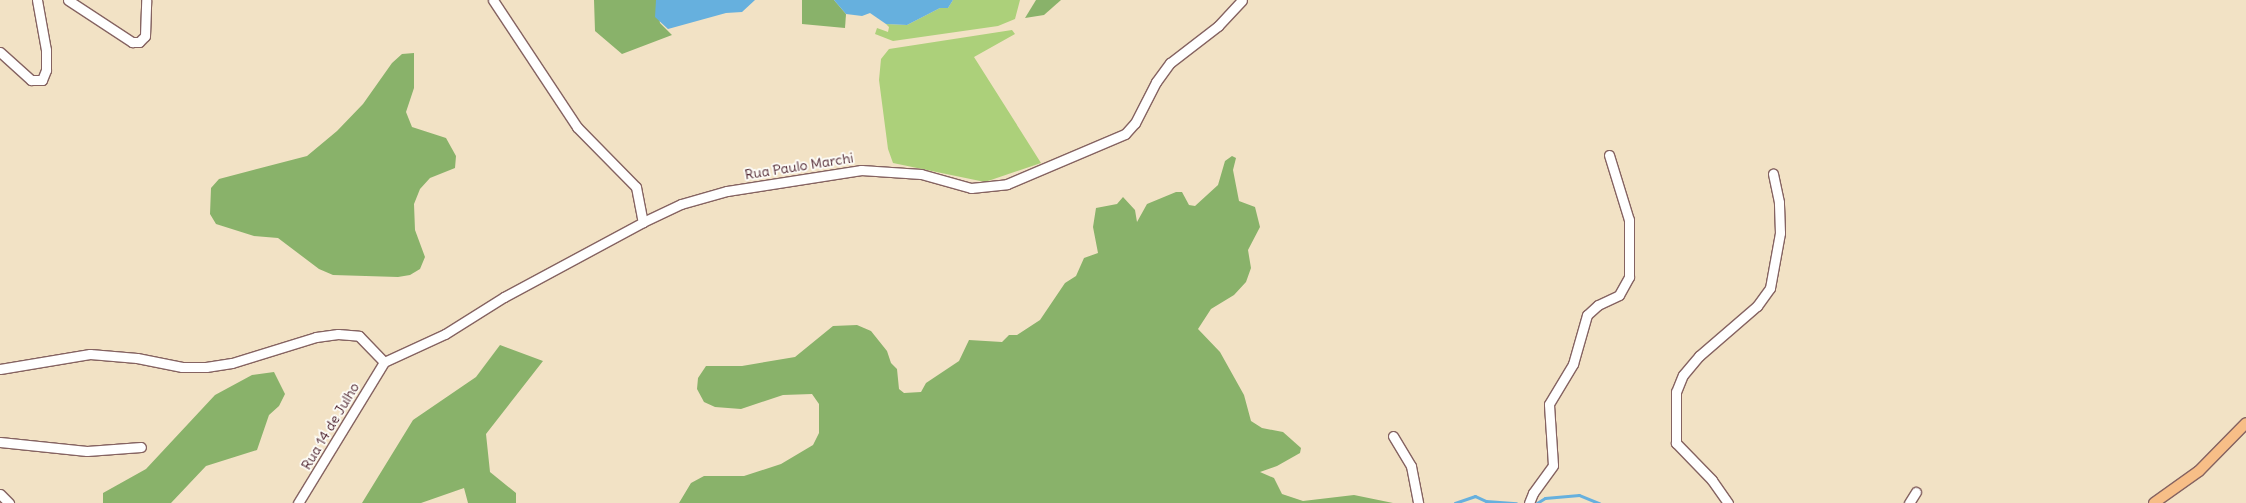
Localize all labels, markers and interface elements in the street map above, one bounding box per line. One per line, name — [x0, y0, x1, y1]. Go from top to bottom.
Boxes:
street label: Rua Paulo Marchi — [743, 149, 855, 183]
street label: Rua 14 de Julho — [297, 379, 363, 473]

